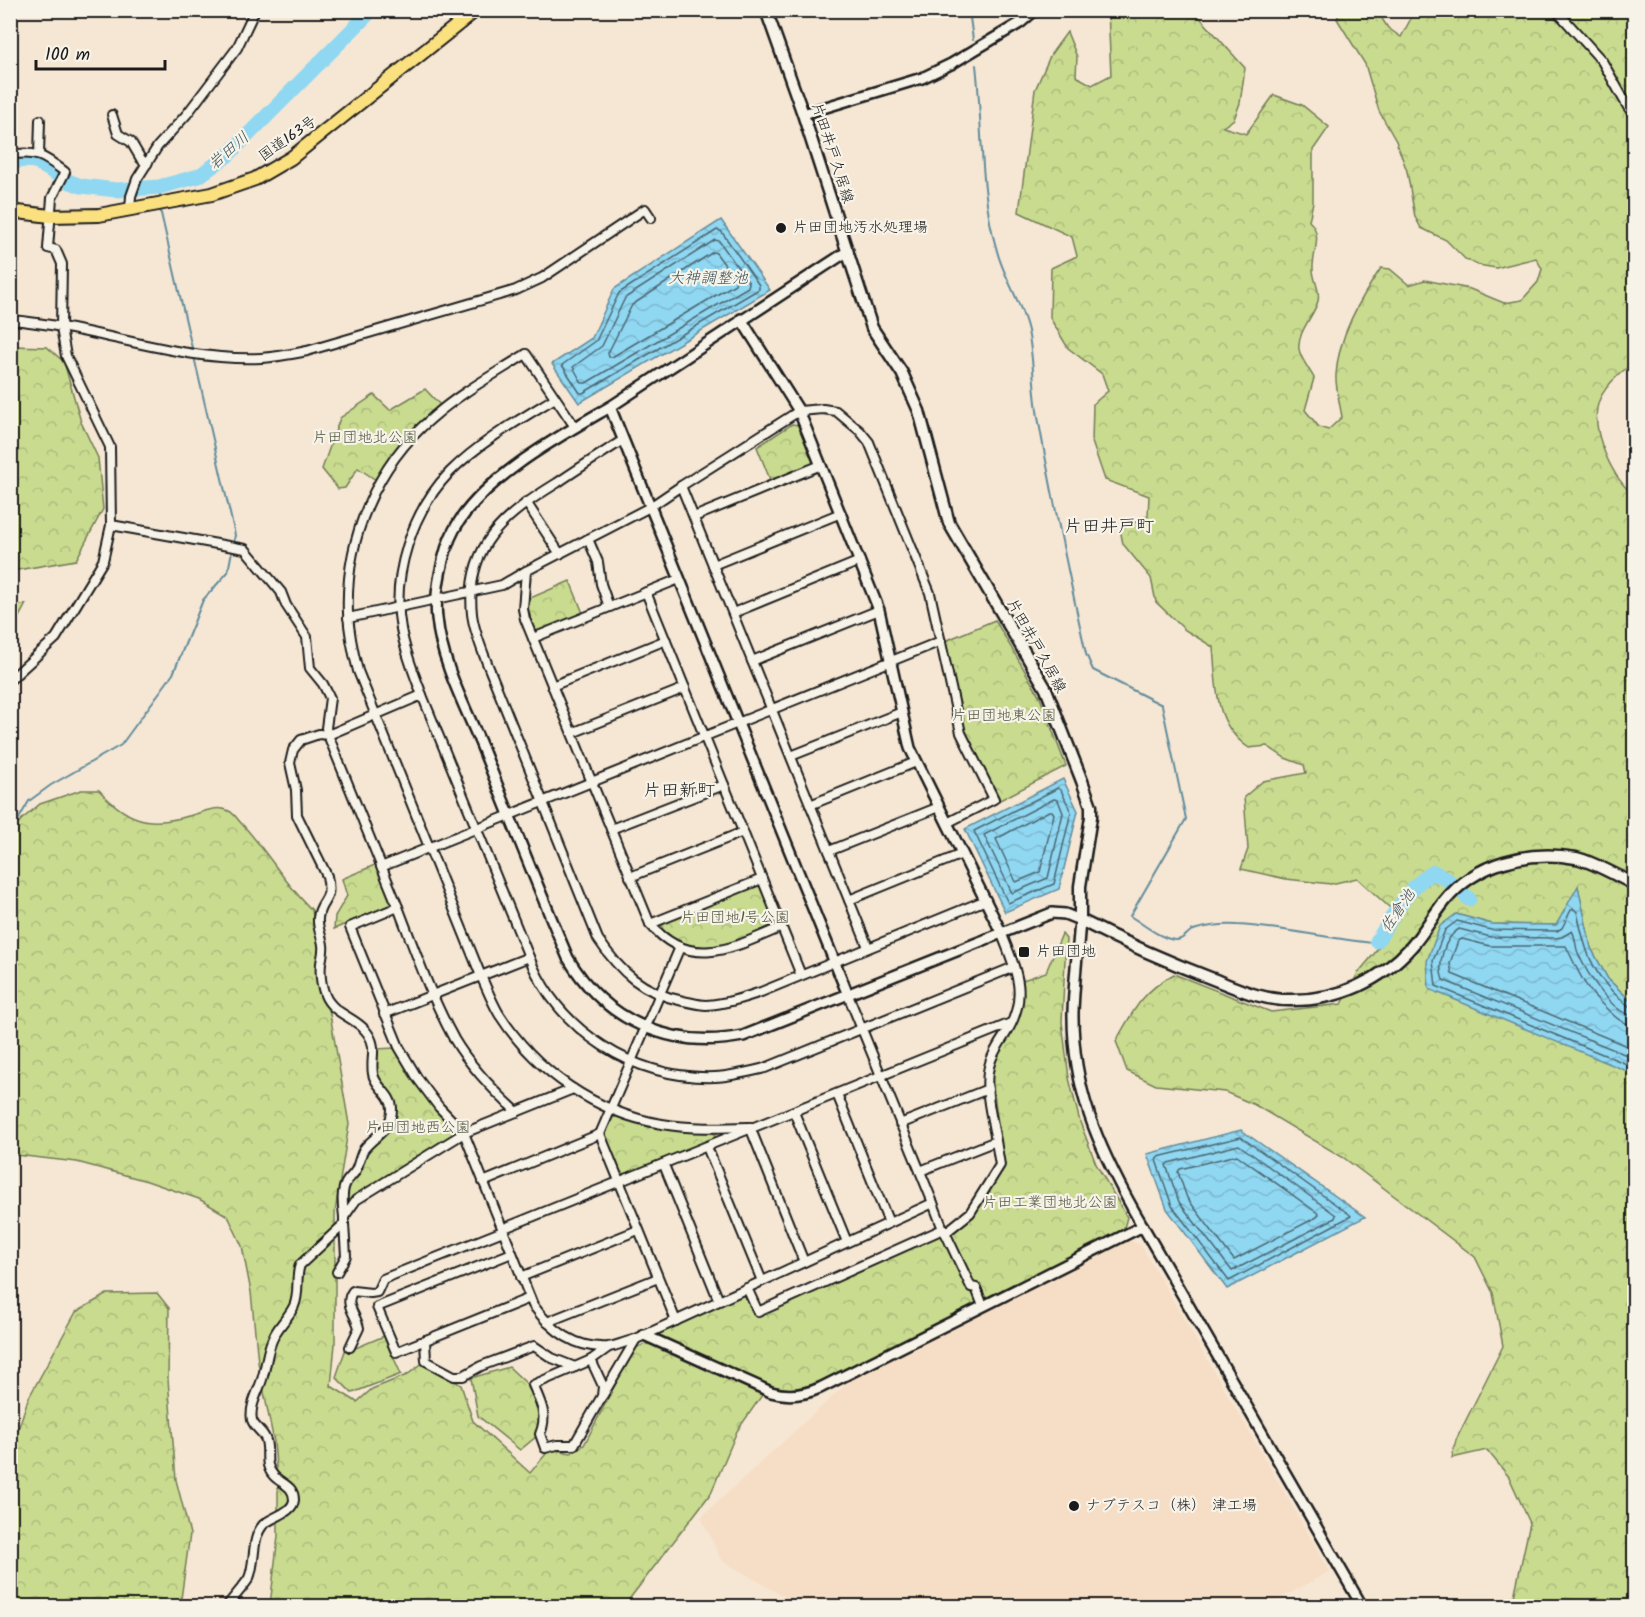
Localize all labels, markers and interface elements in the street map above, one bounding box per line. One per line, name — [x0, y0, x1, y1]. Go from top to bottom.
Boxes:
scale bar — [36, 33, 165, 71]
text: 100 m — [45, 41, 90, 70]
street label: 片田井戸久居線 — [804, 99, 860, 207]
street label: 国道163号 — [254, 110, 322, 168]
water label: 岩田川 — [203, 126, 255, 176]
place label: 片田団地汚水処理場 — [793, 216, 928, 240]
marker: 片田団地汚水処理場 — [774, 221, 788, 235]
water label: 大神調整池 — [668, 266, 749, 291]
park label: 片田団地北公園 — [312, 426, 418, 450]
district label: 片田井戸町 — [1064, 513, 1154, 542]
street label: 片田井戸久居線 — [1000, 594, 1072, 698]
park label: 片田団地東公園 — [951, 704, 1057, 728]
district label: 片田新町 — [643, 777, 715, 806]
water label: 佐倉池 — [1374, 883, 1423, 938]
park label: 片田団地1号公園 — [680, 906, 790, 930]
place label: 片田団地 — [1036, 940, 1096, 964]
marker: 片田団地 — [1017, 945, 1031, 959]
park label: 片田団地西公園 — [365, 1116, 471, 1140]
park label: 片田工業団地北公園 — [982, 1191, 1118, 1215]
place label: ナブテスコ（株） 津工場 — [1086, 1494, 1257, 1518]
marker: ナブテスコ（株） 津工場 — [1067, 1499, 1081, 1513]

